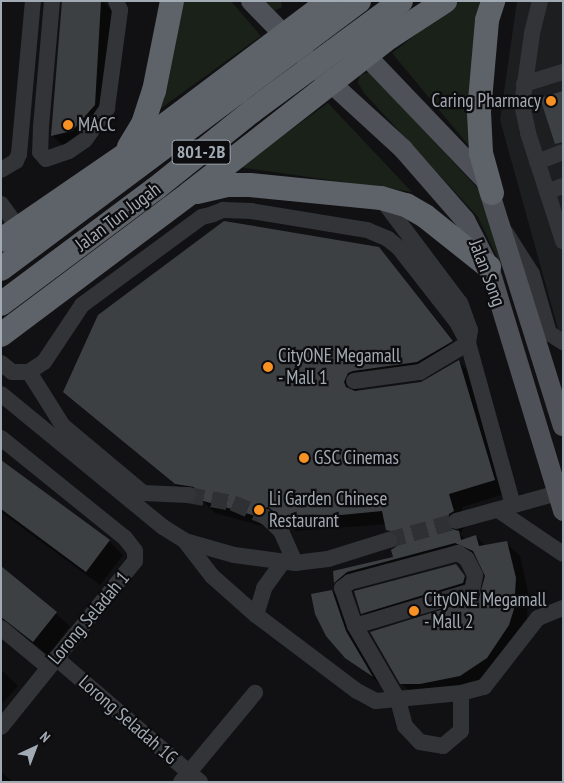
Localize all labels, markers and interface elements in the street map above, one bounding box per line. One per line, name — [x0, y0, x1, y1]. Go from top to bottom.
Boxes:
place label: Caring Pharmacy — [432, 90, 541, 112]
marker: Caring Pharmacy — [545, 95, 557, 107]
place label: MACC — [78, 114, 116, 136]
marker: MACC — [62, 119, 74, 131]
road number: 801-2B — [171, 136, 231, 168]
street label: Jalan Tun Jugah — [71, 177, 165, 257]
street label: Jalan Song — [464, 236, 510, 310]
place label: CityONE Megamall - Mall 1 — [278, 345, 400, 389]
marker: CityONE Megamall - Mall 1 — [262, 361, 274, 373]
place label: GSC Cinemas — [314, 447, 400, 469]
marker: GSC Cinemas — [298, 452, 310, 464]
place label: Li Garden Chinese Restaurant — [269, 488, 387, 532]
marker: Li Garden Chinese Restaurant — [253, 504, 265, 516]
street label: Lorong Seladah 1 — [44, 567, 134, 669]
place label: CityONE Megamall - Mall 2 — [424, 589, 546, 633]
marker: CityONE Megamall - Mall 2 — [408, 605, 420, 617]
street label: Lorong Seladah 1G — [74, 671, 182, 769]
north arrow — [10, 723, 60, 773]
text: N — [36, 728, 54, 746]

